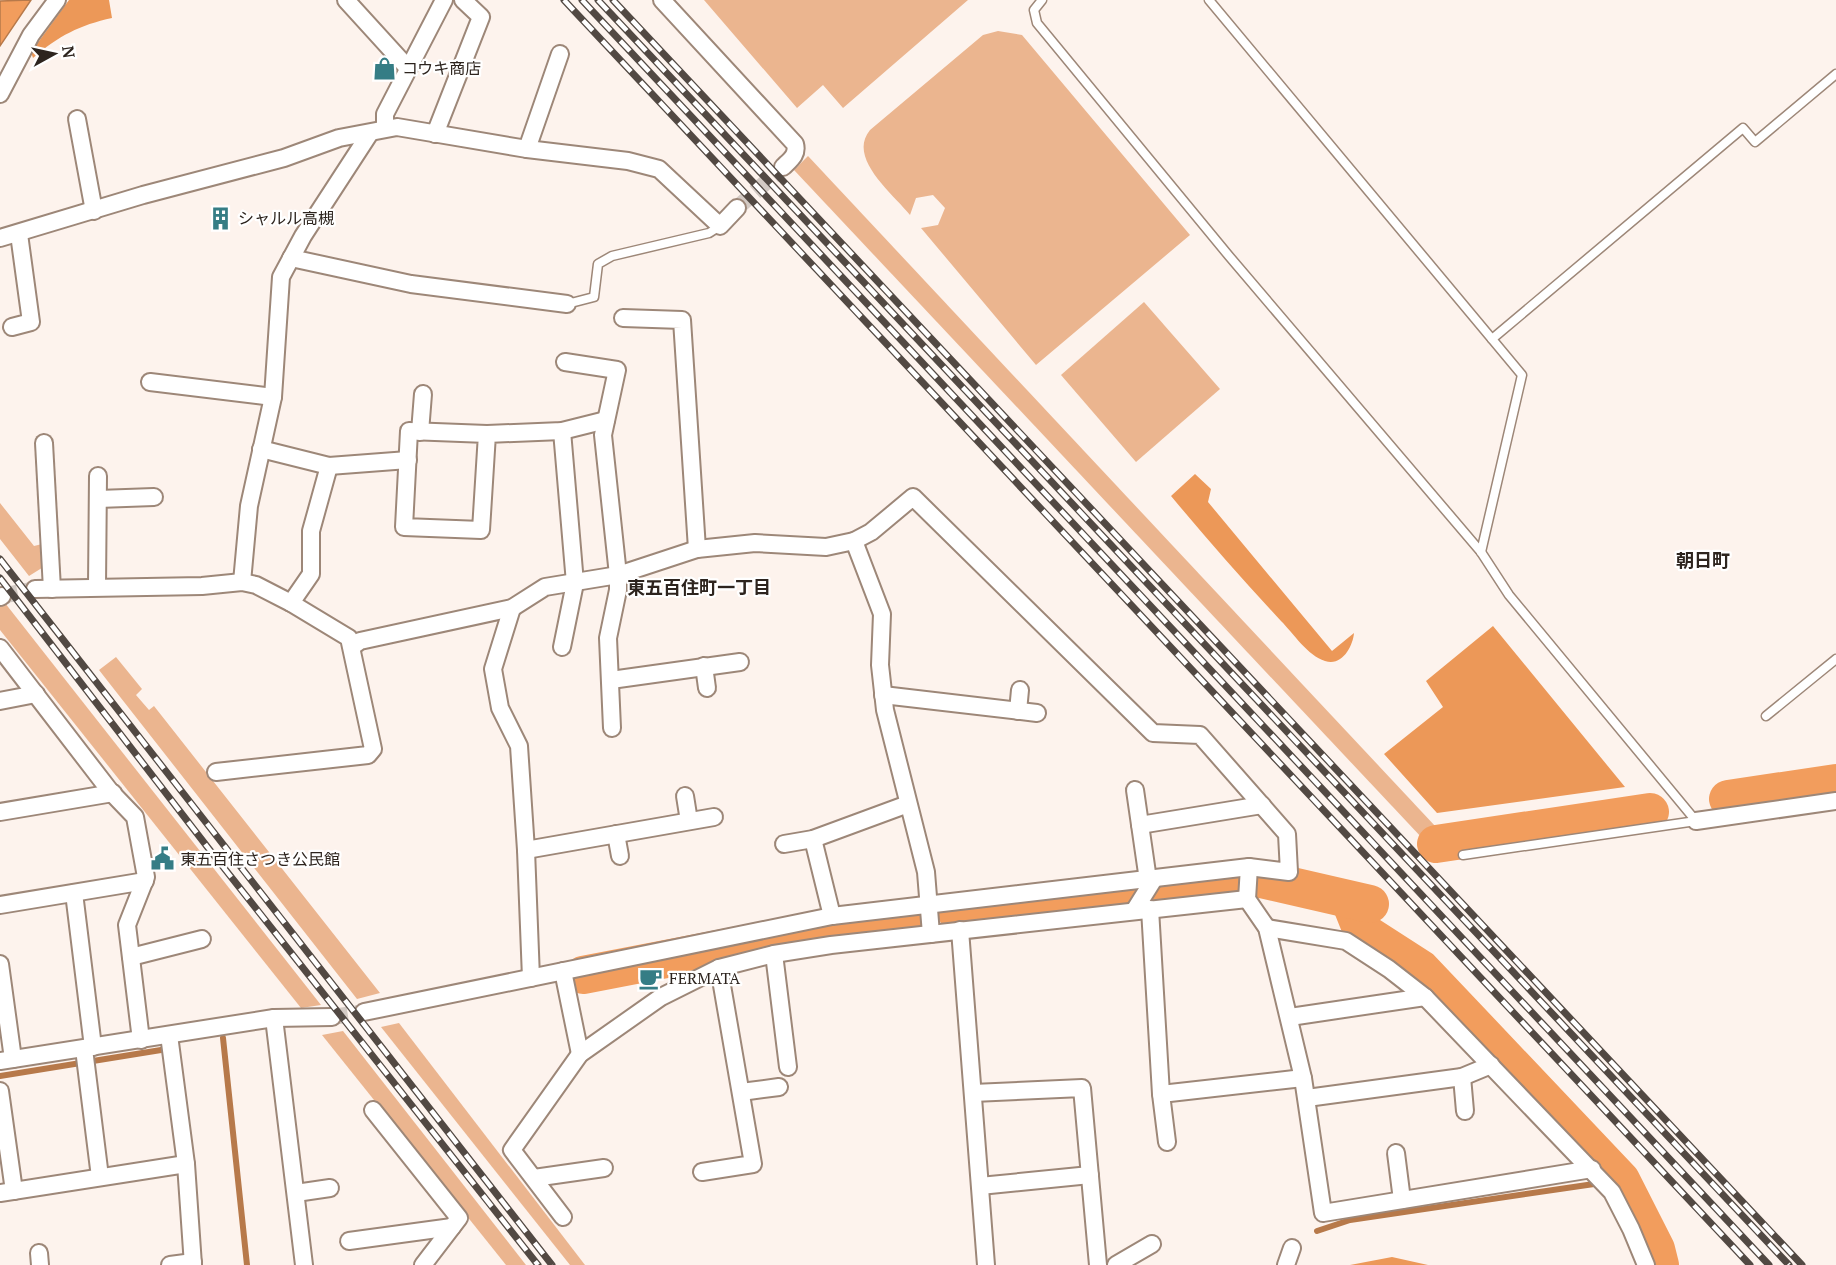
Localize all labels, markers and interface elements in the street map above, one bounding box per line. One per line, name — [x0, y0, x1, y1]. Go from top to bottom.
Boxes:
north arrow — [24, 24, 84, 84]
text: N — [57, 44, 81, 59]
shop icon: コウキ商店 — [371, 55, 397, 81]
place label: コウキ商店 — [402, 57, 481, 79]
building icon: シャルル高槻 — [207, 205, 233, 231]
place label: シャルル高槻 — [238, 207, 334, 229]
district label: 朝日町 — [1676, 548, 1730, 572]
district label: 東五百住町一丁目 — [627, 575, 771, 599]
public building icon: 東五百住さつき公民館 — [149, 846, 175, 872]
place label: 東五百住さつき公民館 — [180, 848, 340, 870]
cafe icon: FERMATA — [638, 965, 664, 991]
place label: FERMATA — [669, 967, 740, 989]

